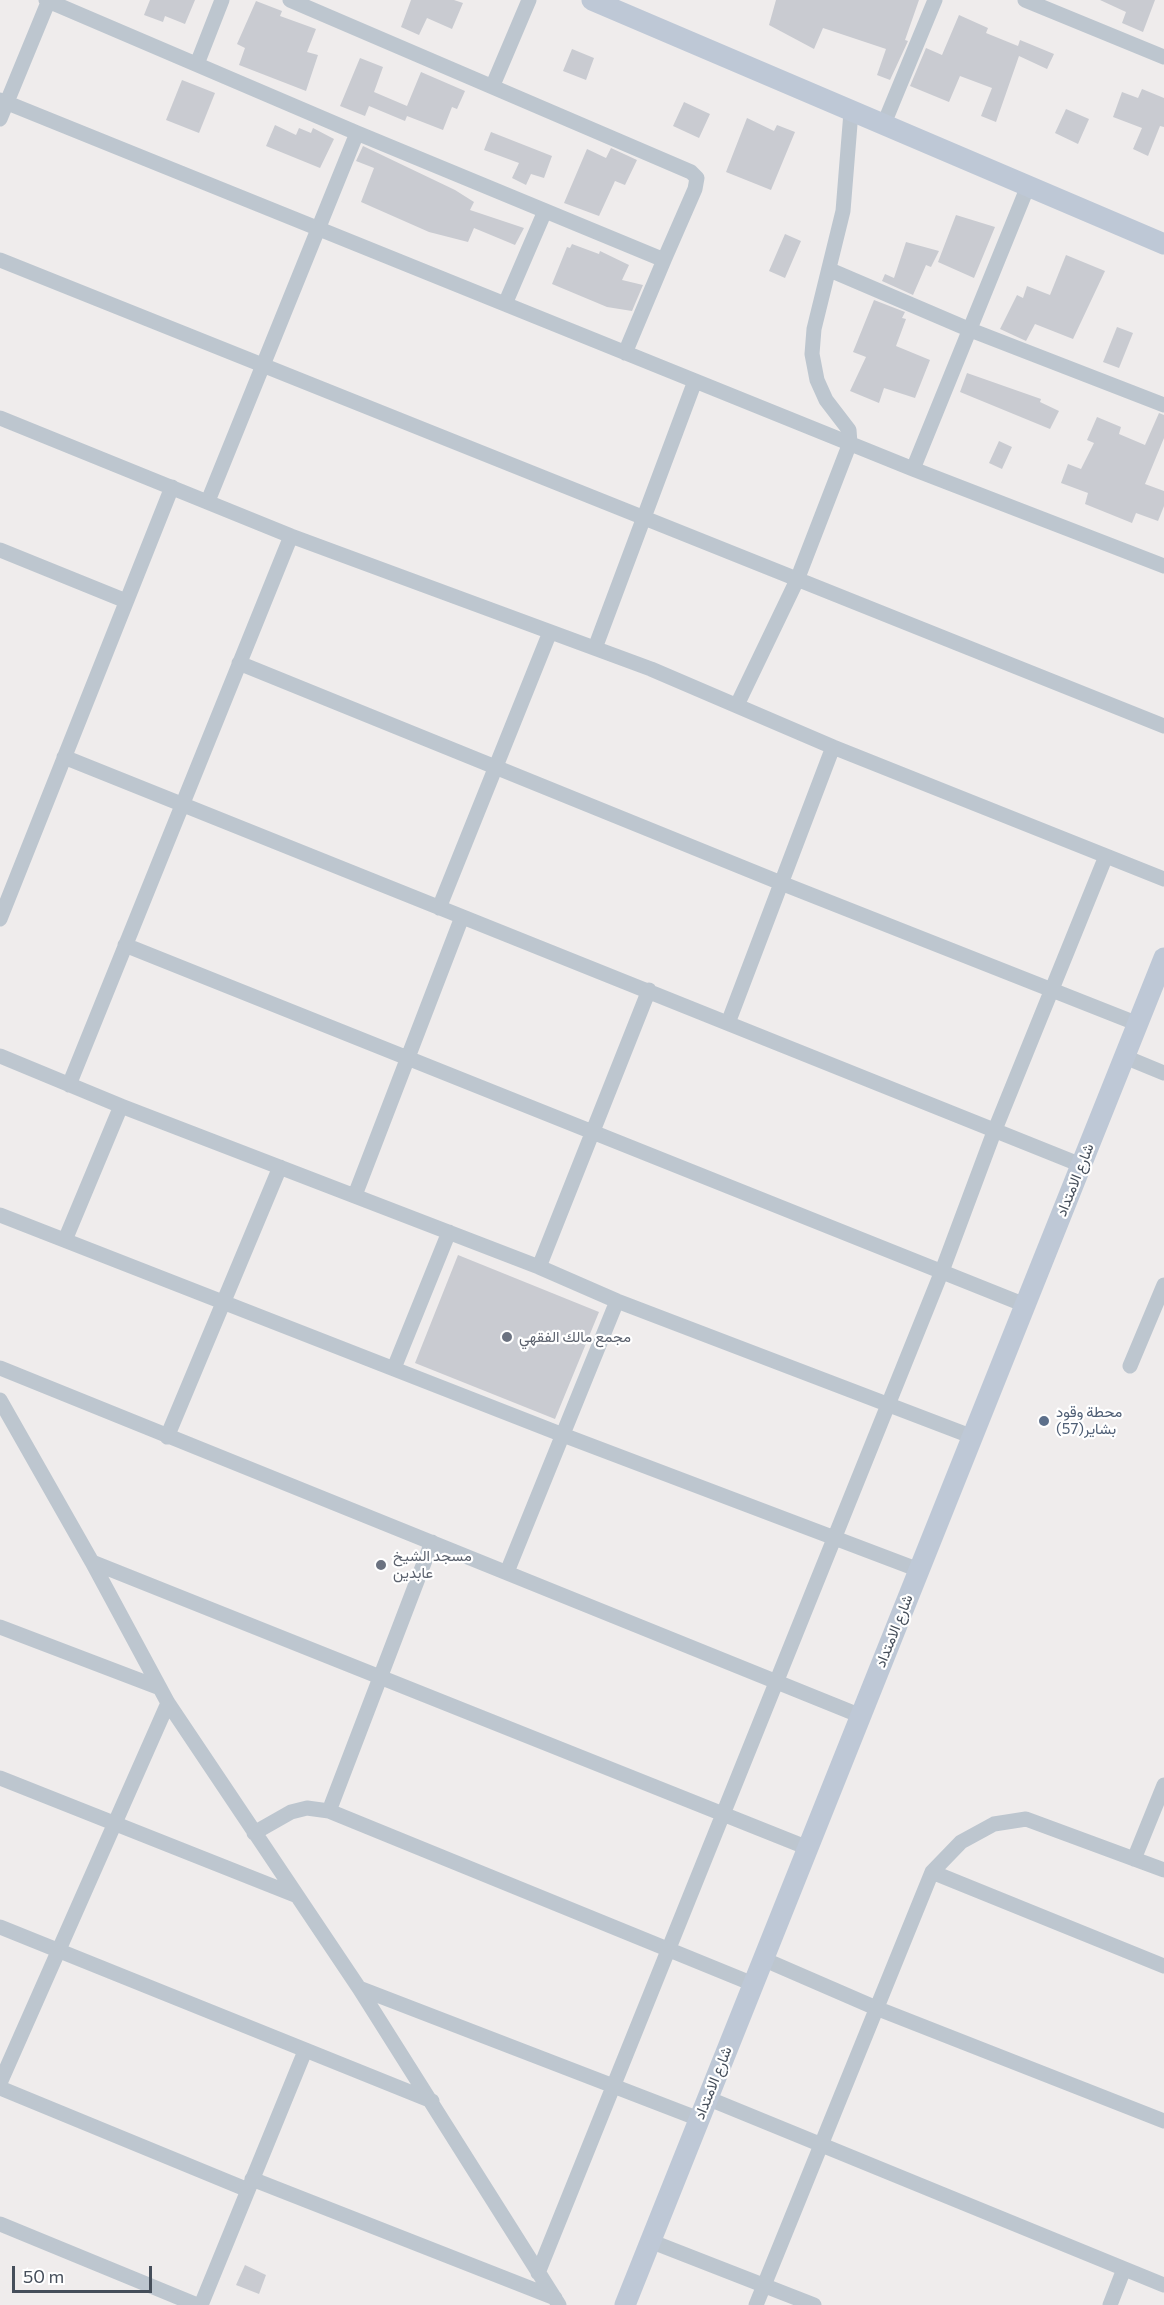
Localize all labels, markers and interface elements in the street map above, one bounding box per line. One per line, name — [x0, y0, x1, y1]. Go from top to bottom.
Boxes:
street label: شارع الامتداد — [1052, 1141, 1098, 1219]
place label: مجمع مالك الفقهي — [519, 1328, 631, 1346]
marker: مجمع مالك الفقهي — [500, 1330, 514, 1344]
place label: محطة وقود بشاير(57) — [1056, 1403, 1122, 1438]
marker: محطة وقود بشاير(57) — [1037, 1414, 1051, 1428]
place label: مسجد الشيخ عابدين — [393, 1547, 472, 1582]
marker: مسجد الشيخ عابدين — [374, 1558, 388, 1572]
street label: شارع الامتداد — [871, 1592, 917, 1670]
street label: شارع الامتداد — [690, 2044, 736, 2122]
scale bar — [15, 2254, 154, 2292]
text: 50 m — [23, 2265, 64, 2287]

